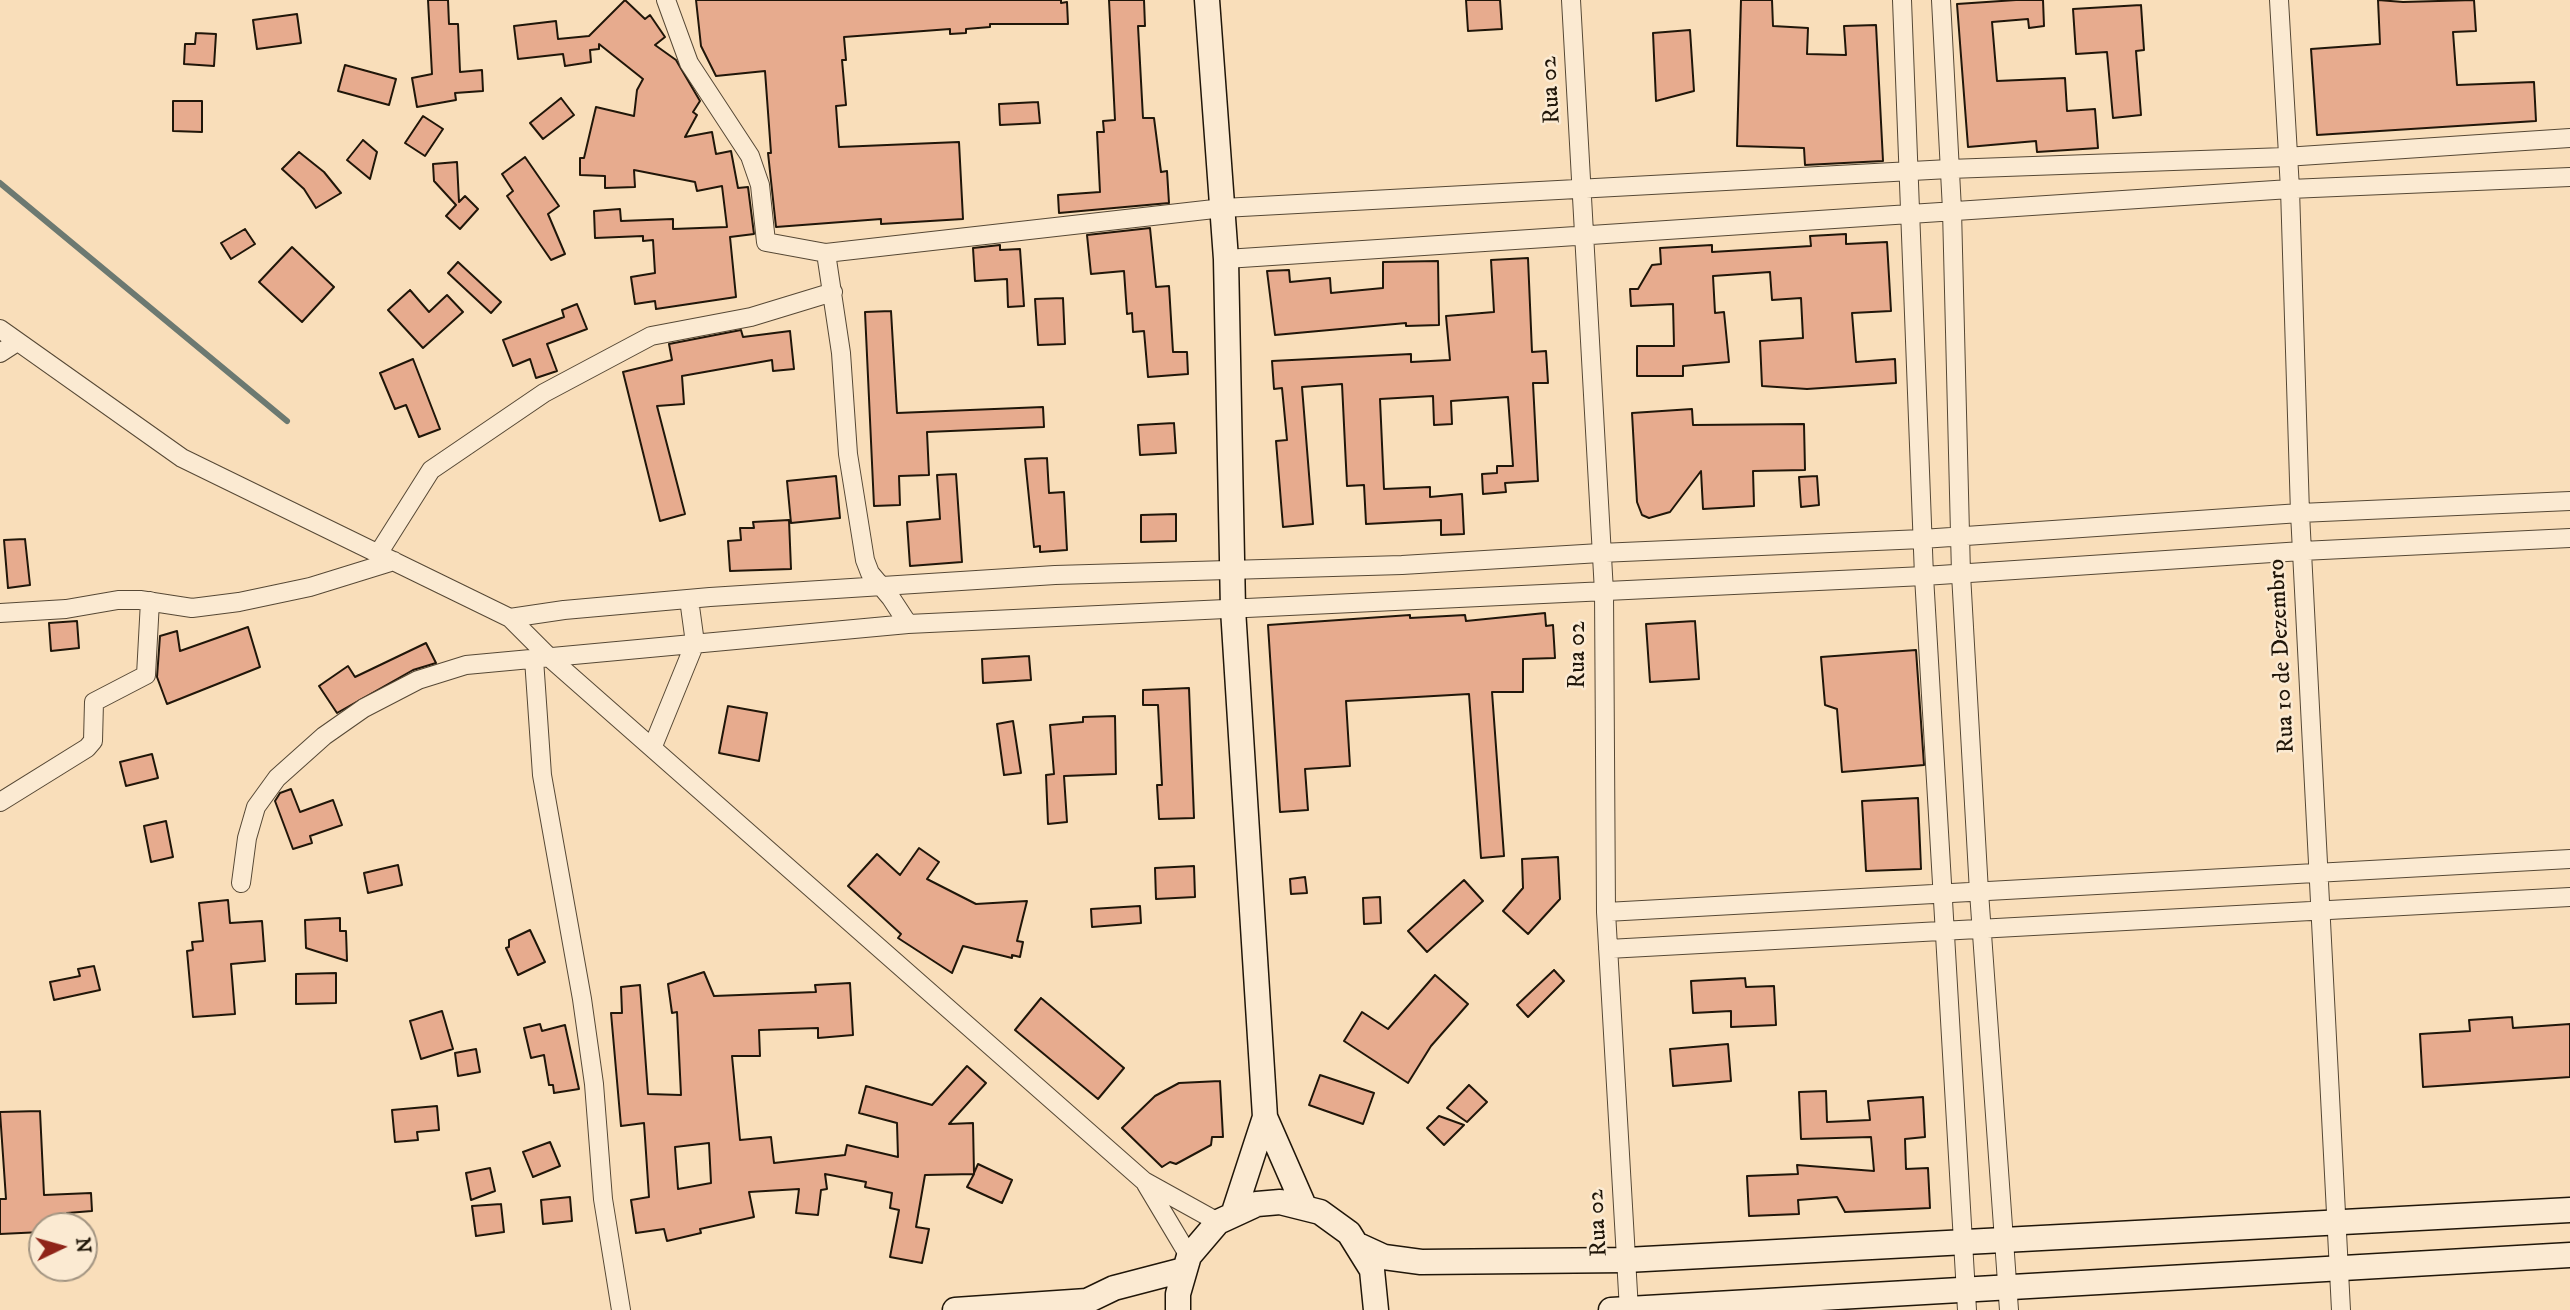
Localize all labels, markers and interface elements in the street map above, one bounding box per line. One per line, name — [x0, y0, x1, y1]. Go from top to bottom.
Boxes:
street label: Rua 02 — [1536, 55, 1568, 125]
street label: Rua 10 de Dezembro — [2264, 558, 2302, 754]
street label: Rua 02 — [1565, 621, 1593, 689]
street label: Rua 02 — [1583, 1188, 1615, 1258]
north arrow — [28, 1212, 98, 1282]
text: N — [70, 1237, 95, 1254]

